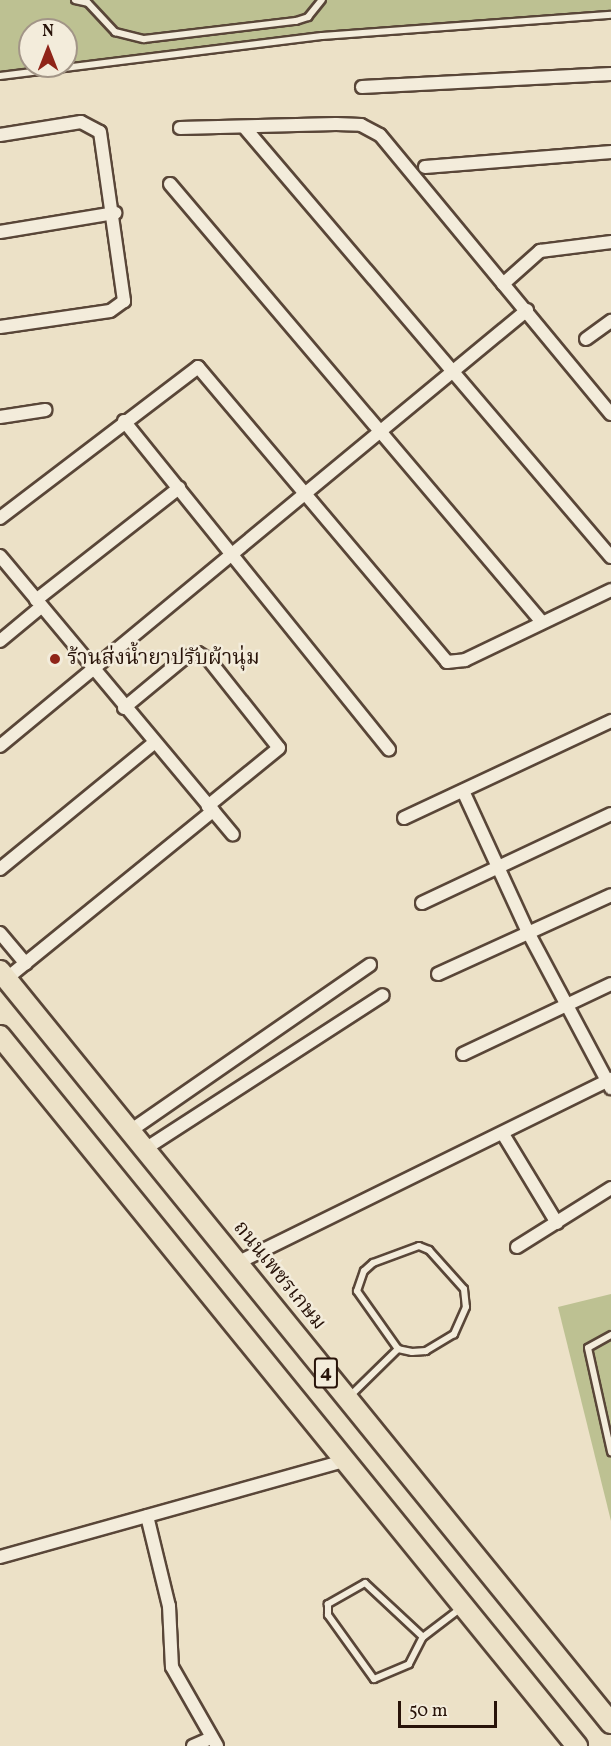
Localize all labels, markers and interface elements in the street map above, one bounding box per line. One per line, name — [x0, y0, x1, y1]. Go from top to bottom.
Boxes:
north arrow — [18, 18, 78, 78]
text: N — [42, 21, 54, 43]
place label: ร้านส่งน้ำยาปรับผ้านุ่ม — [67, 646, 260, 672]
marker: ร้านส่งน้ำยาปรับผ้านุ่ม — [48, 652, 62, 666]
street label: ถนนเพชรเกษม — [227, 1216, 331, 1336]
road number: 4 — [312, 1356, 340, 1390]
scale bar — [401, 1689, 500, 1727]
text: 50 m — [409, 1699, 448, 1724]

